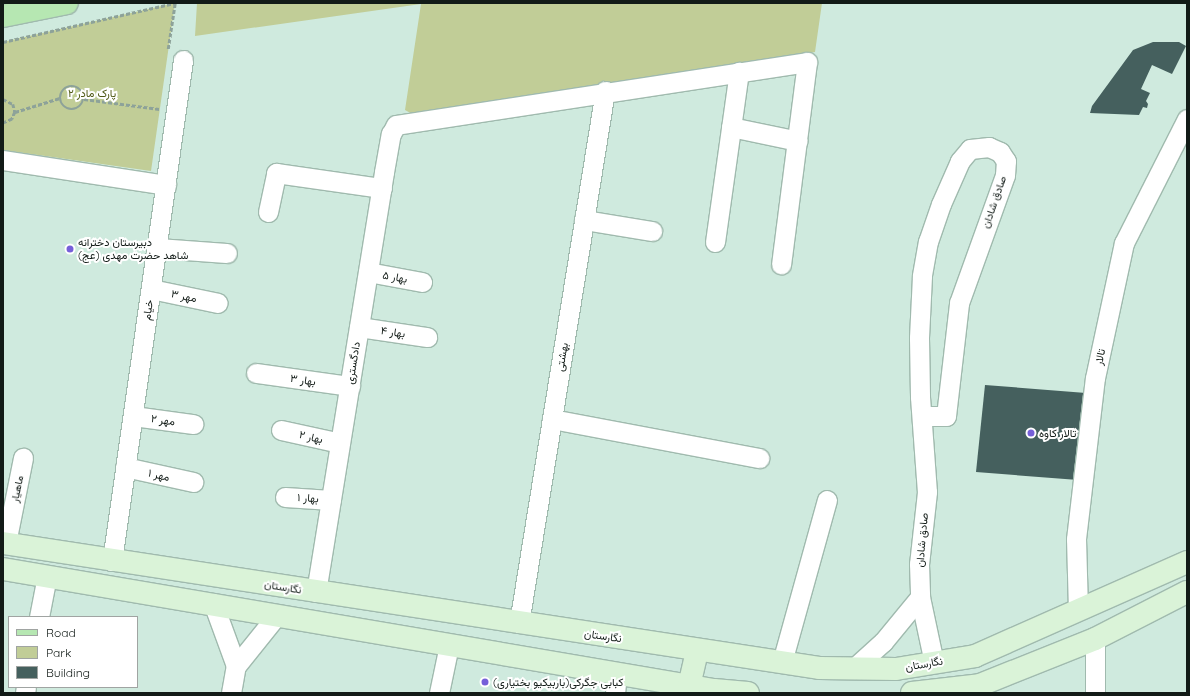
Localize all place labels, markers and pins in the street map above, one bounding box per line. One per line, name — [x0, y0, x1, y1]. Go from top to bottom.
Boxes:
place label: دبیرستان دخترانه شاهد حضرت مهدی (عج) — [78, 236, 188, 262]
marker: دبیرستان دخترانه شاهد حضرت مهدی (عج) — [65, 244, 75, 254]
place label: تالار کاوه — [1039, 426, 1076, 440]
marker: تالار کاوه — [1026, 428, 1036, 438]
place label: کبابی جگرکی(باربیکیو بختیاری) — [493, 675, 623, 689]
marker: کبابی جگرکی(باربیکیو بختیاری) — [480, 677, 490, 687]

